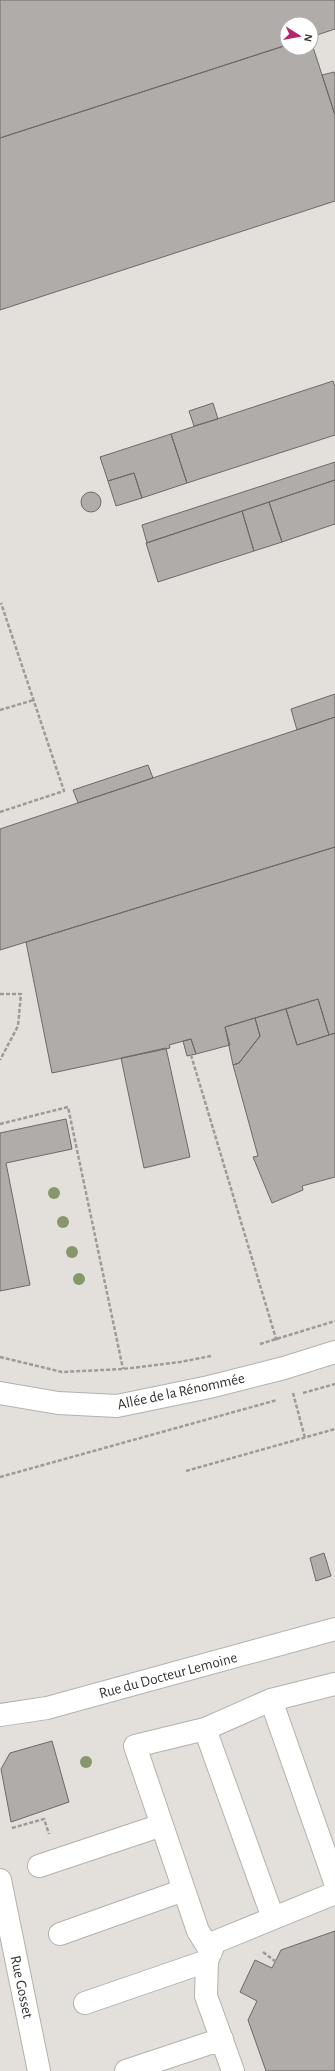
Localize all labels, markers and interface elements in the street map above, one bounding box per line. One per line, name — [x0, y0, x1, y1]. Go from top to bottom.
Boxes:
north arrow — [279, 16, 319, 56]
text: N — [302, 33, 314, 43]
street label: Allée de la Rénommée — [116, 1371, 246, 1412]
street label: Rue du Docteur Lemoine — [97, 1650, 239, 1701]
street label: Rue Gosset — [8, 1954, 36, 2020]

